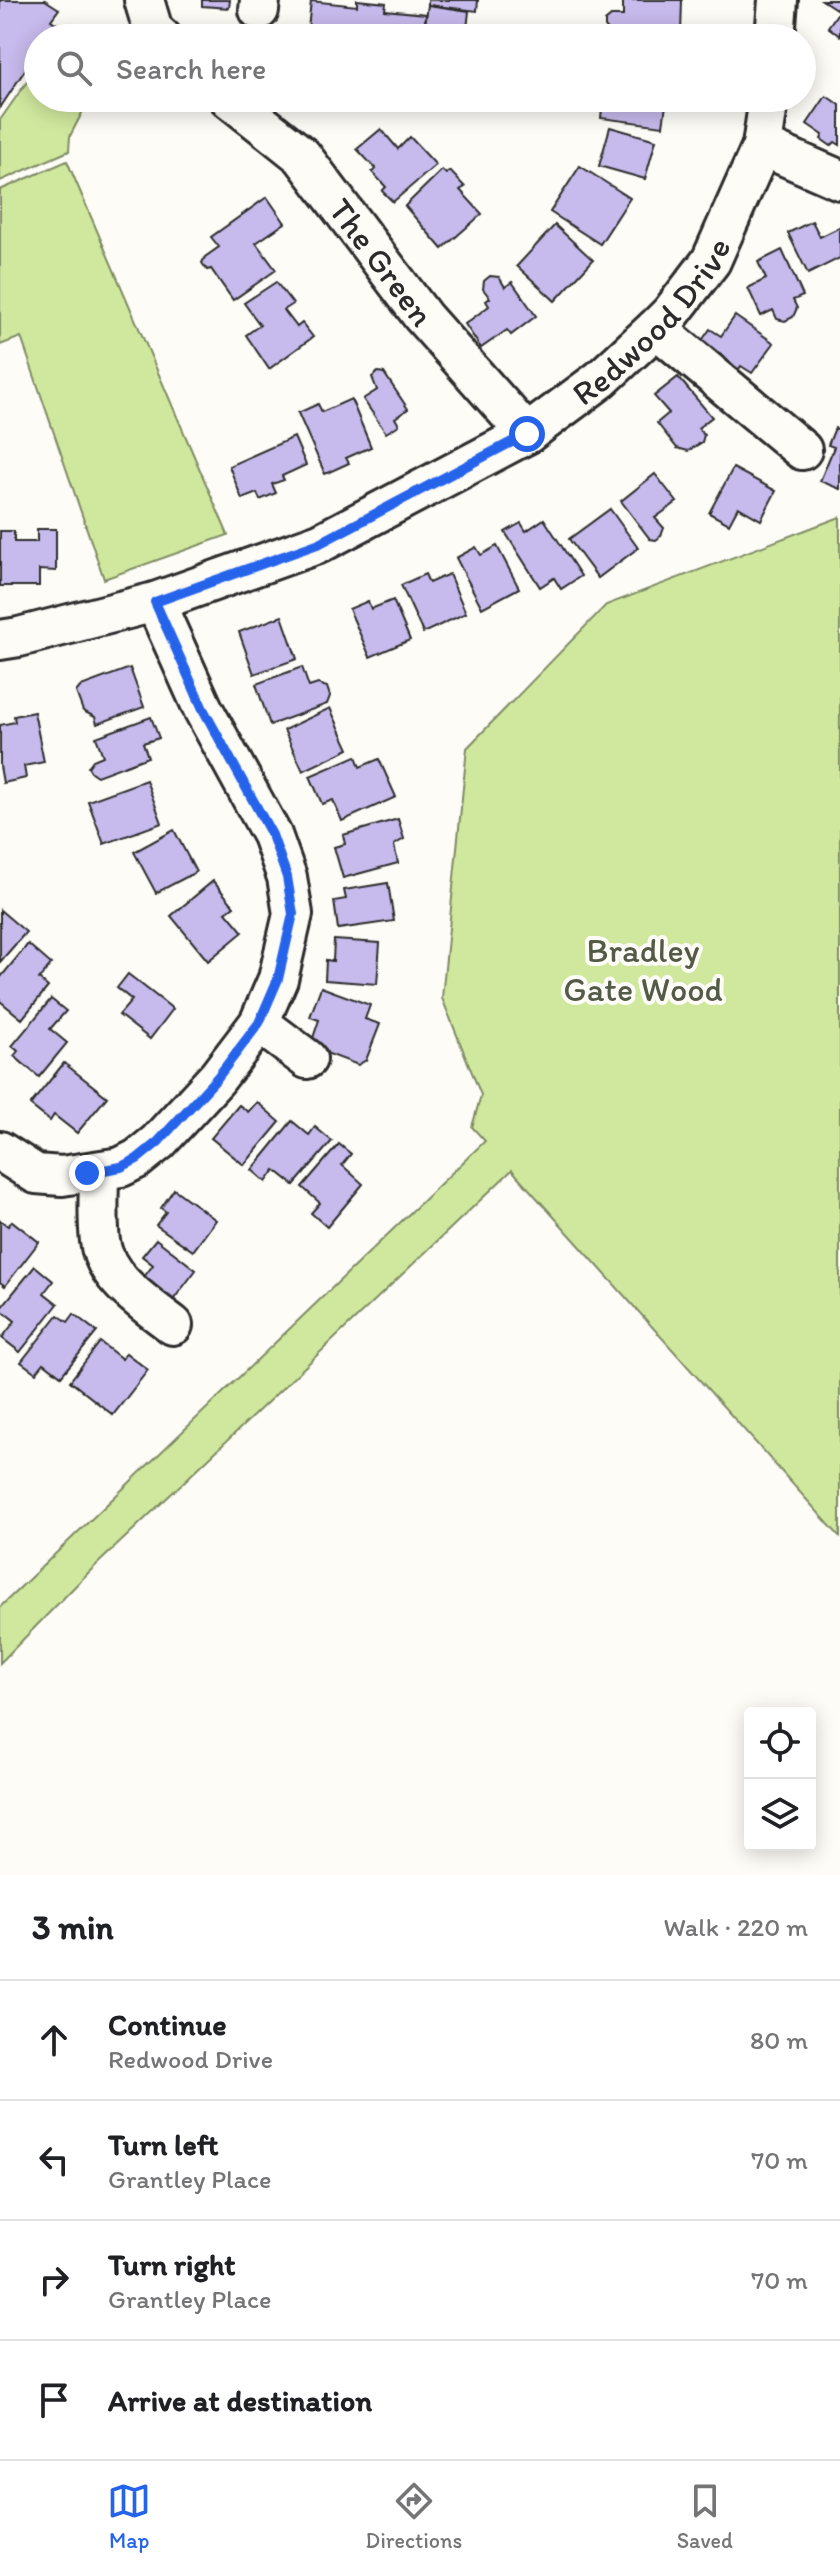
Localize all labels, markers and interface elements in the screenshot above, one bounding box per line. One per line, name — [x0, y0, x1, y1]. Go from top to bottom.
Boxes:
search box — [24, 24, 816, 112]
icon: search — [52, 46, 96, 90]
text: Search here — [116, 50, 266, 87]
street label: The Green — [321, 190, 443, 334]
street label: Redwood Drive — [564, 232, 739, 414]
route start — [509, 416, 545, 452]
park label: Bradley Gate Wood — [563, 930, 723, 1010]
route end — [69, 1155, 105, 1191]
map controls — [744, 1707, 816, 1851]
button: locate — [744, 1707, 816, 1779]
button: layers — [744, 1779, 816, 1851]
text: 3 min — [32, 1907, 114, 1948]
text: Walk · 220 m — [664, 1911, 808, 1943]
text: Continue — [108, 2006, 227, 2043]
icon: ahead — [32, 2018, 76, 2062]
text: 80 m — [750, 2024, 808, 2056]
text: Redwood Drive — [108, 2043, 273, 2075]
text: Turn left — [108, 2126, 219, 2163]
icon: left — [32, 2138, 76, 2182]
text: 70 m — [751, 2144, 808, 2176]
text: Grantley Place — [108, 2163, 272, 2195]
text: Turn right — [108, 2246, 236, 2283]
icon: right — [32, 2258, 76, 2302]
text: 70 m — [751, 2264, 808, 2296]
text: Grantley Place — [108, 2283, 272, 2315]
icon: arrive — [32, 2378, 76, 2422]
text: Arrive at destination — [108, 2382, 372, 2419]
tab: Map — [107, 2479, 151, 2554]
tab: Directions — [366, 2479, 462, 2554]
tab: Saved — [677, 2479, 733, 2554]

